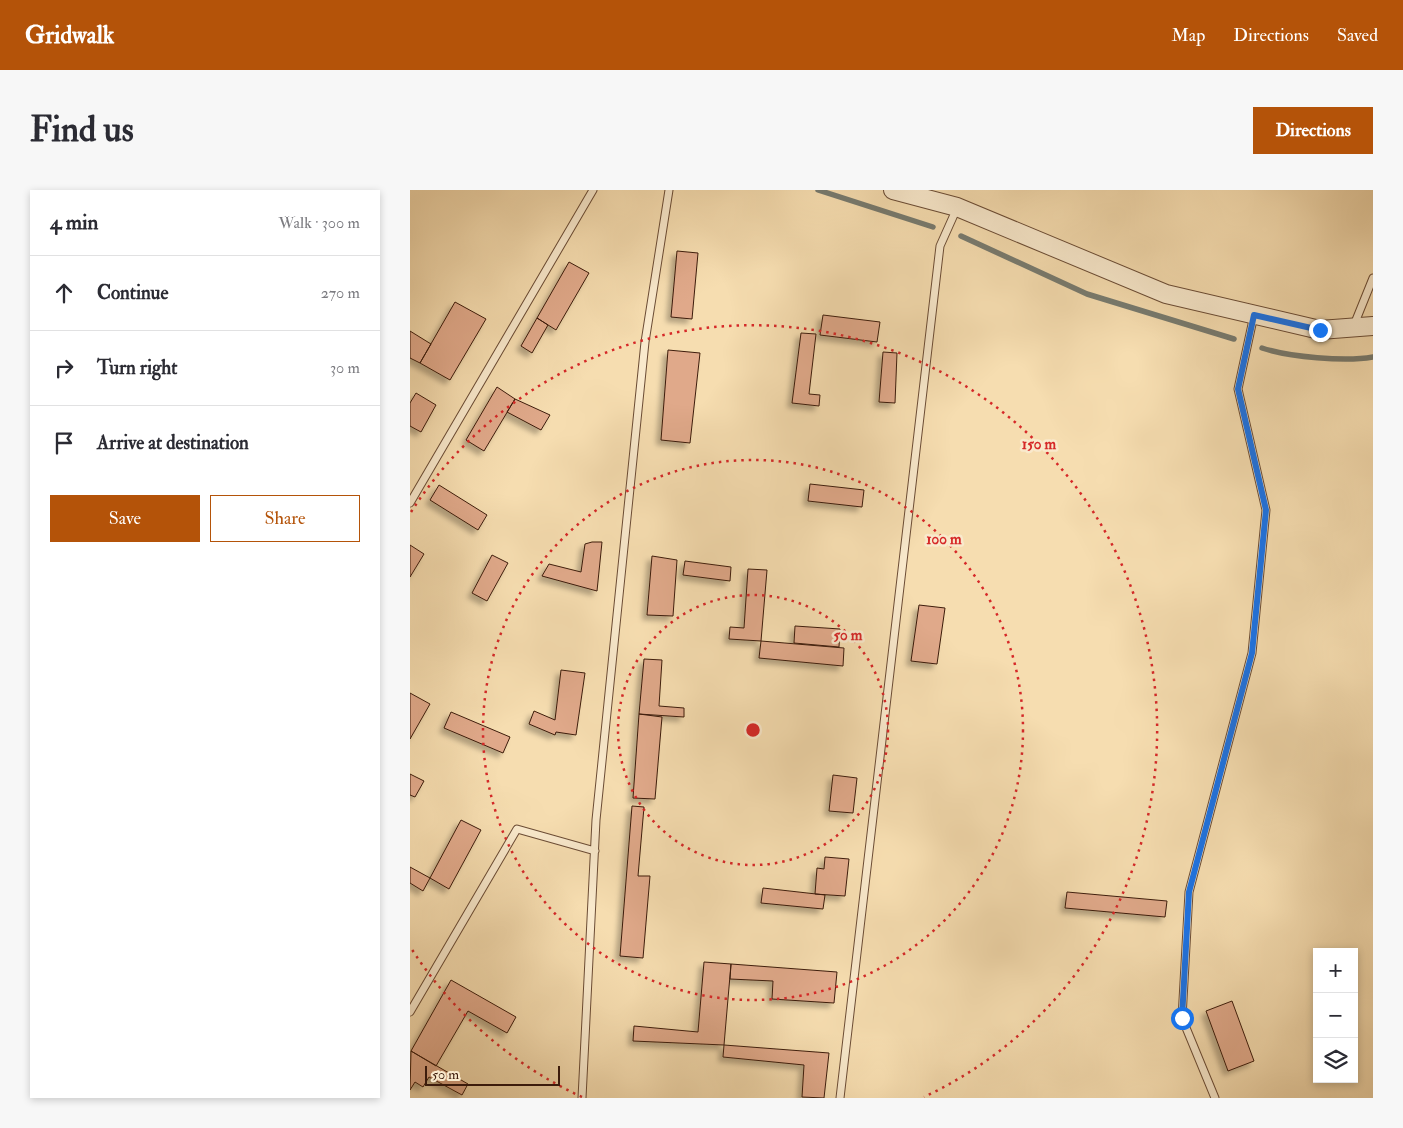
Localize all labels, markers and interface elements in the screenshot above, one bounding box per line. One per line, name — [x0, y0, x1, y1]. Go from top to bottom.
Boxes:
text: Gridwalk — [25, 20, 114, 51]
text: Map — [1172, 24, 1205, 47]
text: Directions — [1233, 24, 1309, 47]
text: Saved — [1337, 24, 1378, 47]
button: Directions — [1253, 107, 1373, 154]
text: Find us — [30, 108, 134, 152]
text: 4 min — [50, 209, 98, 236]
text: Walk · 300 m — [279, 213, 360, 233]
icon: ahead — [50, 279, 78, 307]
text: Continue — [97, 281, 168, 305]
text: 270 m — [321, 283, 360, 303]
route end — [1309, 319, 1332, 342]
icon: right — [50, 354, 78, 382]
text: Turn right — [97, 356, 177, 380]
text: 30 m — [330, 358, 360, 378]
icon: arrive — [50, 429, 78, 457]
text: Arrive at destination — [97, 431, 249, 455]
text: 150 m — [1022, 435, 1056, 454]
button: Save — [50, 495, 200, 542]
button: Share — [210, 495, 360, 542]
text: 100 m — [926, 530, 962, 549]
text: 50 m — [834, 626, 863, 645]
centre of rings — [744, 721, 762, 739]
map controls — [1313, 948, 1358, 1083]
button: + — [1313, 948, 1358, 993]
button: − — [1313, 993, 1358, 1038]
route start — [1171, 1007, 1194, 1030]
button: layers — [1313, 1038, 1358, 1083]
scale bar — [425, 1063, 560, 1086]
text: 50 m — [432, 1066, 459, 1083]

